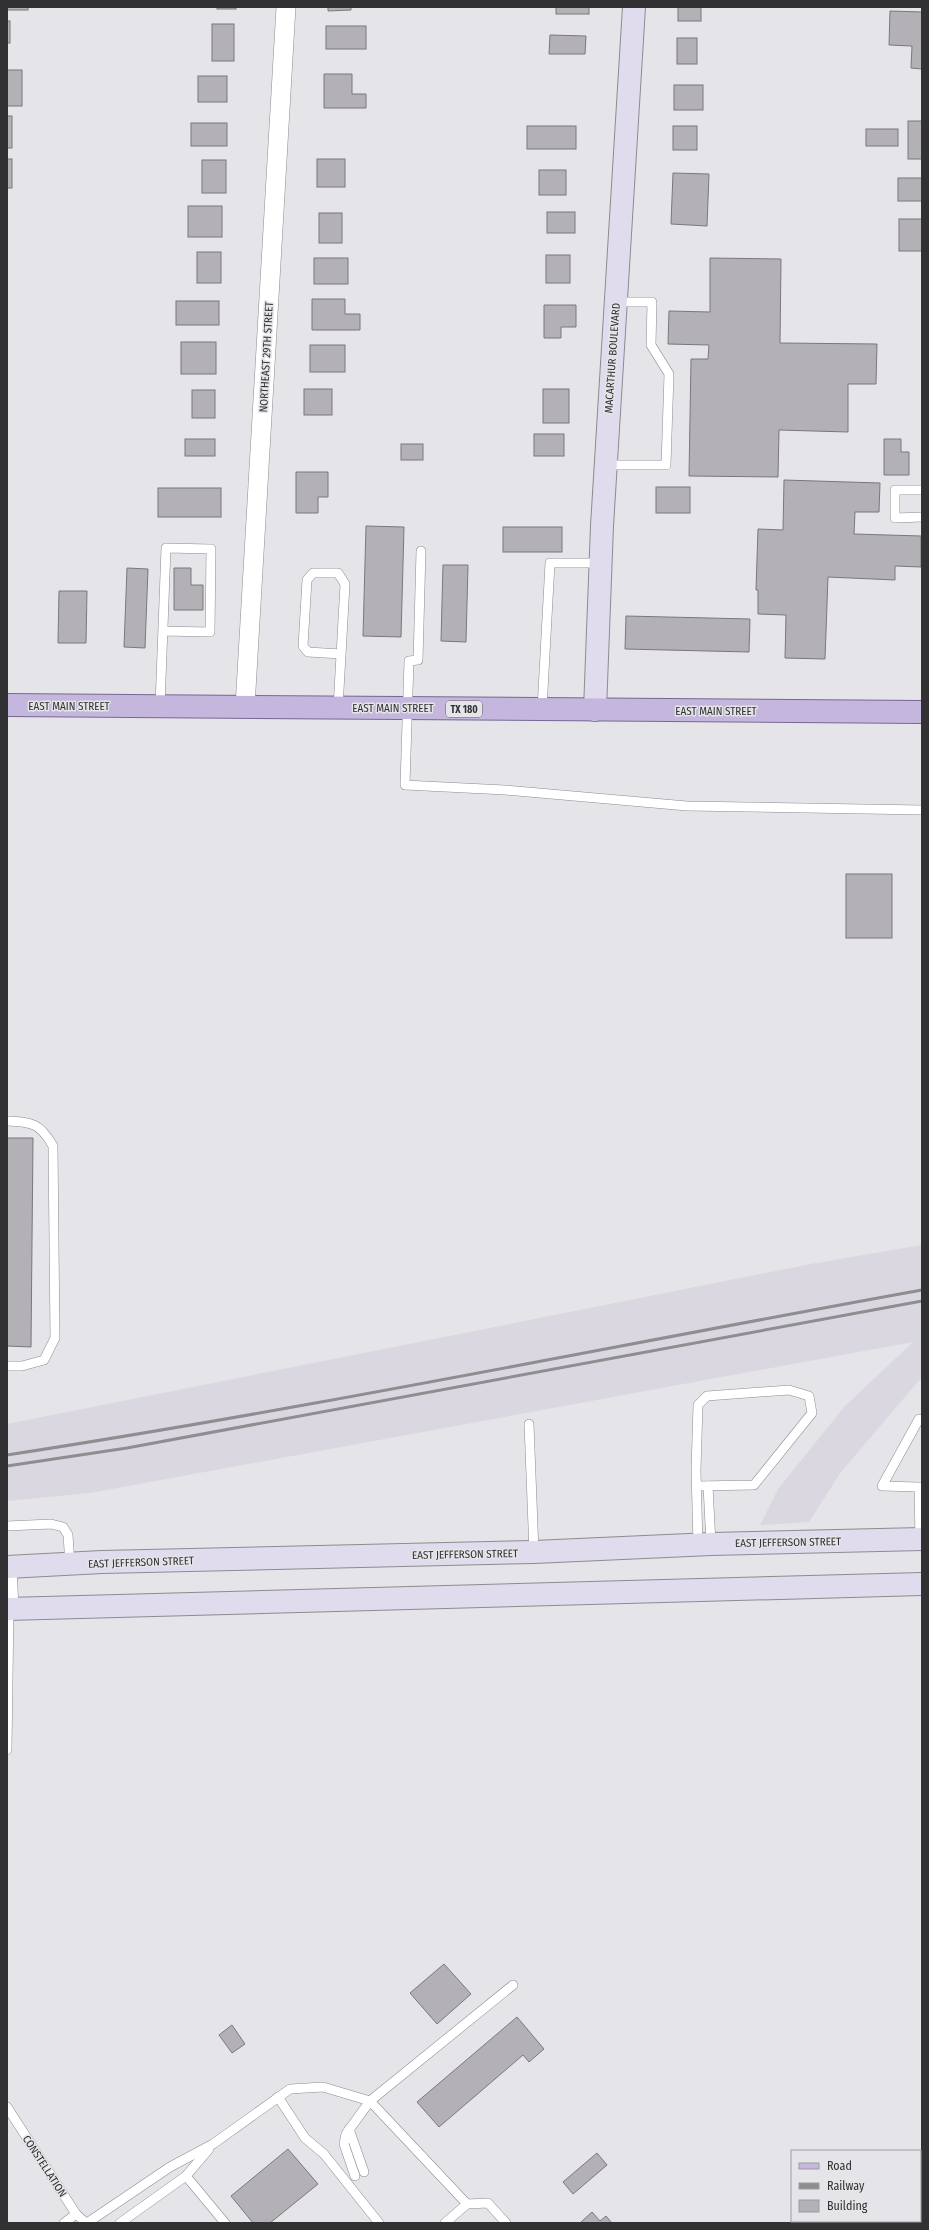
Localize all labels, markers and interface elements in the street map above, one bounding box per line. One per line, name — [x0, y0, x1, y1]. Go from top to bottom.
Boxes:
street label: NORTHEAST 29TH STREET — [257, 300, 276, 413]
street label: MACARTHUR BOULEVARD — [602, 302, 623, 414]
street label: EAST MAIN STREET — [28, 700, 111, 713]
road number: TX 180 — [446, 701, 482, 717]
street label: EAST MAIN STREET — [352, 702, 435, 715]
street label: EAST MAIN STREET — [675, 705, 758, 718]
street label: EAST JEFFERSON STREET — [735, 1535, 842, 1550]
street label: EAST JEFFERSON STREET — [412, 1547, 519, 1562]
street label: EAST JEFFERSON STREET — [88, 1554, 195, 1571]
street label: CONSTELLATION — [20, 2133, 69, 2200]
legend — [791, 2150, 921, 2222]
text: Road — [827, 2159, 852, 2173]
text: Railway — [827, 2179, 865, 2193]
text: Building — [827, 2199, 868, 2213]

